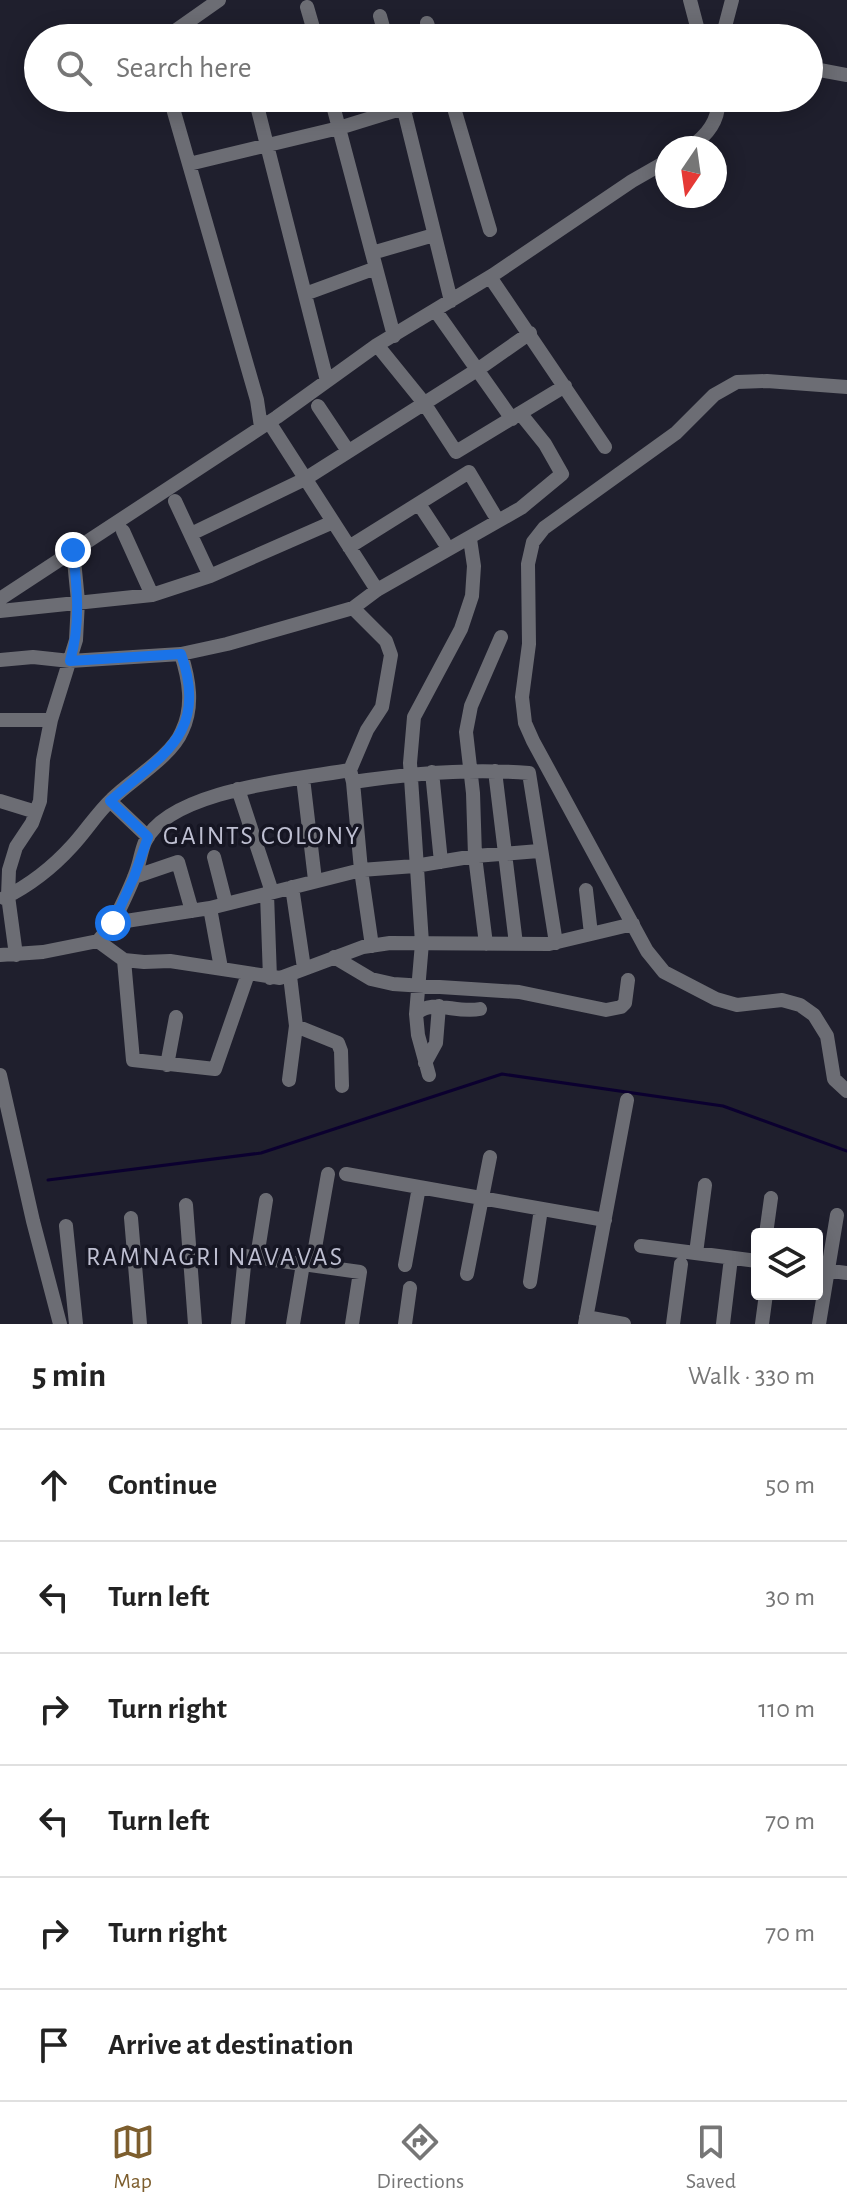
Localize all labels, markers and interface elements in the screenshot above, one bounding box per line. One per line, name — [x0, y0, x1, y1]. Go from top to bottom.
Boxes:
search box — [24, 24, 823, 112]
icon: search — [52, 46, 96, 90]
text: Search here — [116, 53, 252, 83]
north arrow — [655, 136, 727, 208]
route end — [55, 532, 91, 568]
district label: GAINTS COLONY — [163, 823, 361, 849]
route start — [95, 905, 131, 941]
map controls — [751, 1228, 823, 1300]
button: layers — [751, 1228, 823, 1300]
district label: RAMNAGRI NAVAVAS — [86, 1244, 344, 1270]
text: 5 min — [32, 1359, 106, 1393]
text: Walk · 330 m — [688, 1363, 815, 1389]
icon: ahead — [32, 1463, 76, 1507]
text: Continue — [108, 1470, 217, 1500]
text: 50 m — [765, 1472, 815, 1498]
icon: left — [32, 1575, 76, 1619]
text: Turn left — [108, 1582, 209, 1612]
text: 30 m — [765, 1584, 815, 1610]
icon: right — [32, 1687, 76, 1731]
text: Turn right — [108, 1694, 227, 1724]
text: 110 m — [758, 1696, 815, 1722]
icon: left — [32, 1799, 76, 1843]
text: Turn left — [108, 1806, 209, 1836]
text: 70 m — [765, 1808, 815, 1834]
icon: right — [32, 1911, 76, 1955]
text: Turn right — [108, 1918, 227, 1948]
text: 70 m — [765, 1920, 815, 1946]
icon: arrive — [32, 2023, 76, 2067]
text: Arrive at destination — [108, 2030, 354, 2060]
tab: Map — [111, 2120, 155, 2194]
tab: Directions — [376, 2120, 464, 2194]
tab: Saved — [686, 2120, 736, 2194]

